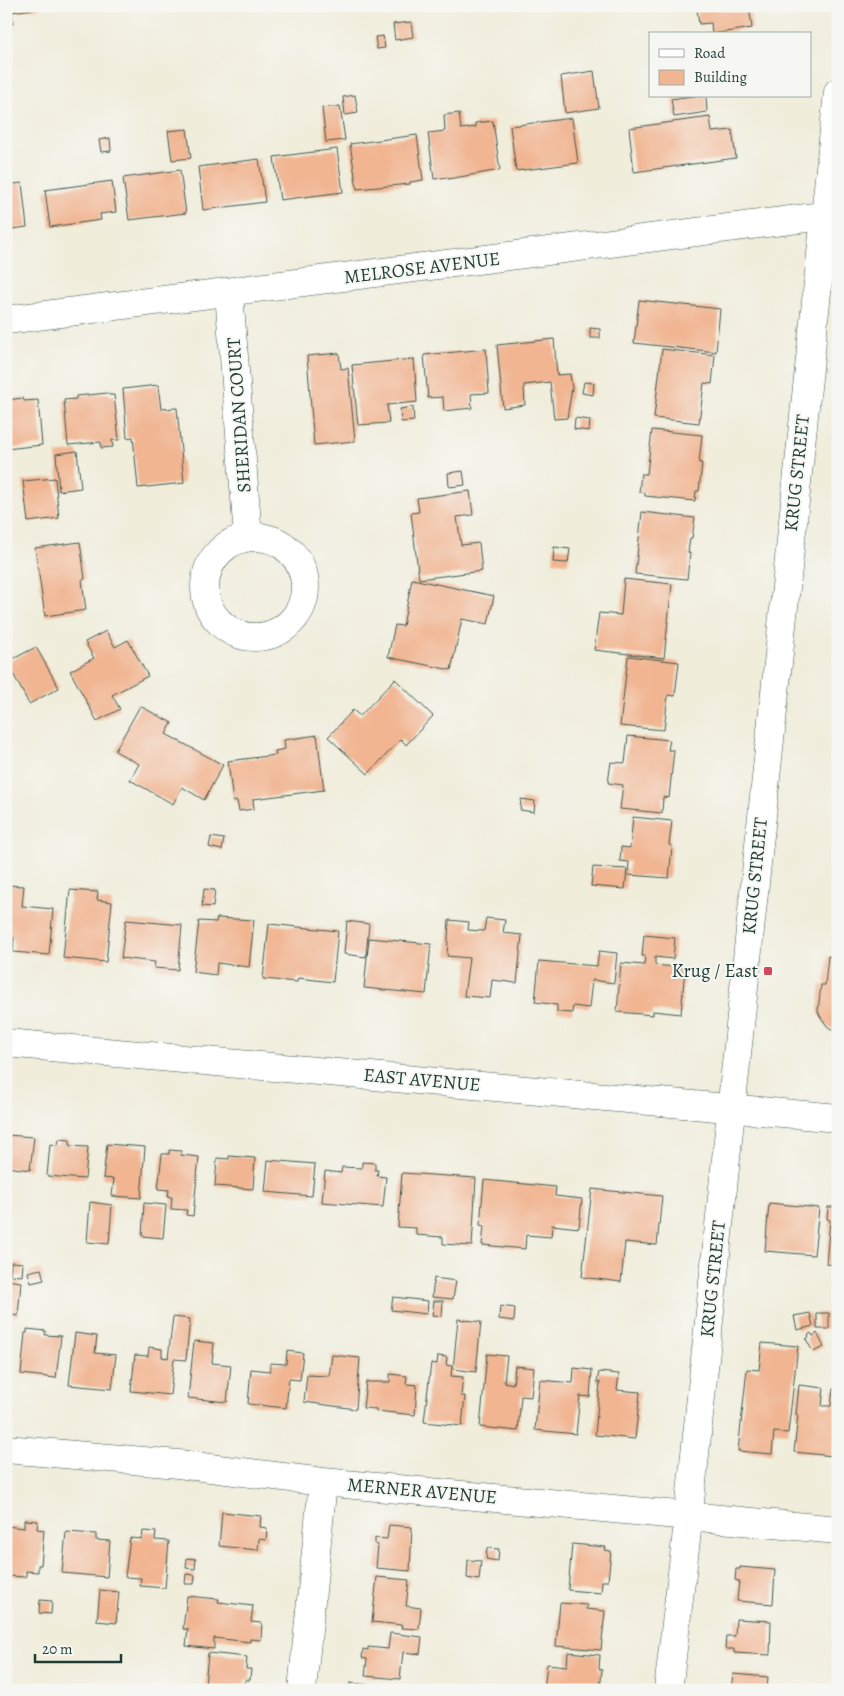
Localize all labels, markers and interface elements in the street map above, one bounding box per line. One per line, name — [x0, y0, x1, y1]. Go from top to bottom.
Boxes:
legend — [649, 32, 812, 98]
text: Road — [694, 43, 726, 63]
text: Building — [694, 67, 747, 87]
street label: MELROSE AVENUE — [342, 246, 502, 290]
street label: SHERIDAN COURT — [221, 336, 257, 493]
street label: KRUG STREET — [778, 413, 816, 533]
street label: KRUG STREET — [736, 816, 774, 936]
place label: Krug / East — [672, 958, 758, 984]
marker: Krug / East — [762, 965, 774, 977]
street label: EAST AVENUE — [362, 1062, 482, 1098]
street label: KRUG STREET — [694, 1219, 732, 1339]
street label: MERNER AVENUE — [346, 1472, 498, 1510]
scale bar — [35, 1631, 121, 1663]
text: 20 m — [42, 1639, 73, 1659]

